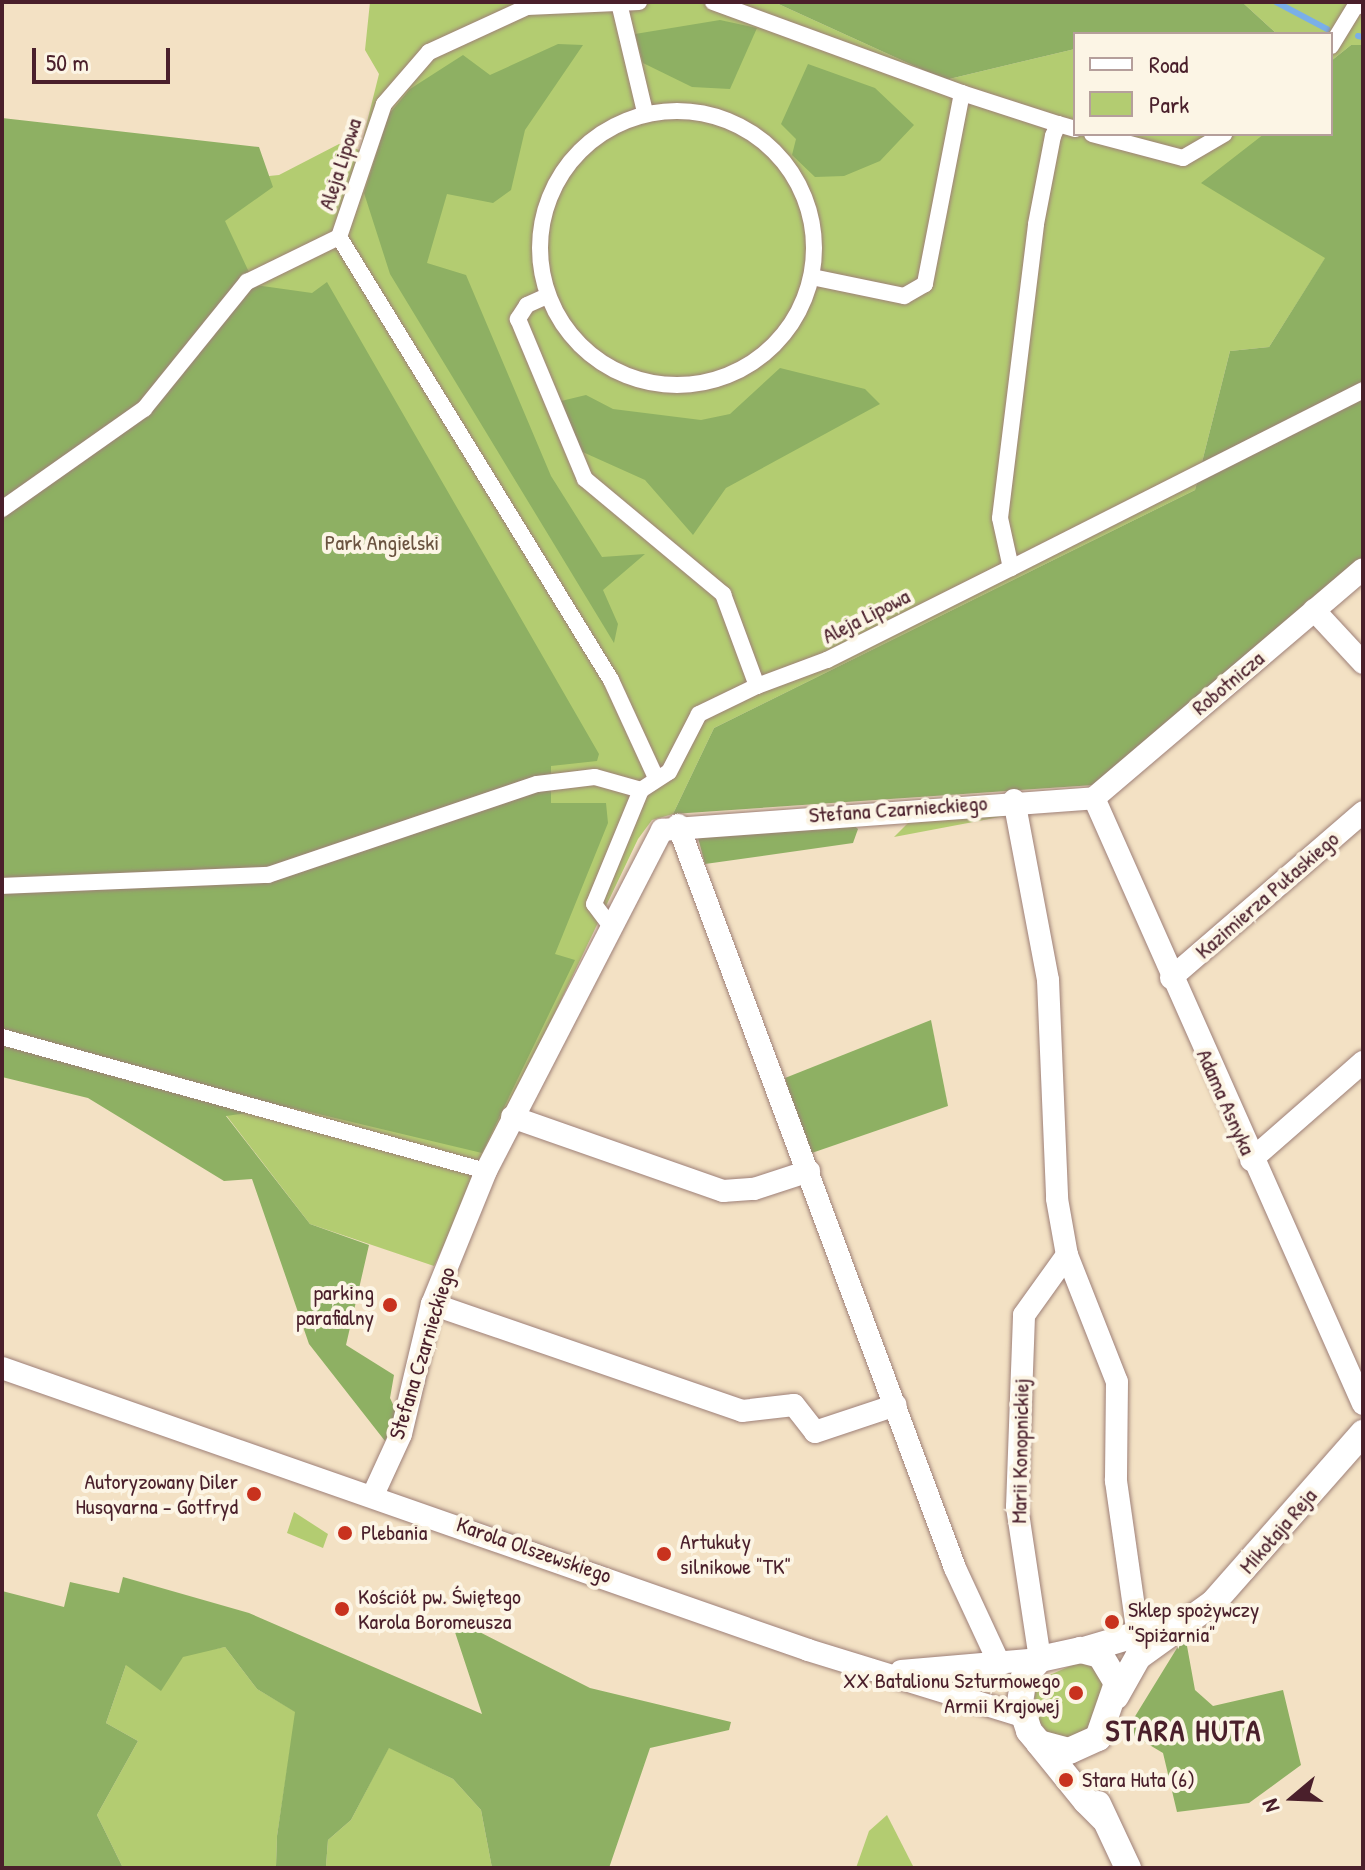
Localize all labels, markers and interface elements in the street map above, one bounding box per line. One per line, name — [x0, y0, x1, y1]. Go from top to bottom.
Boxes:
scale bar — [36, 32, 174, 82]
legend — [1073, 32, 1333, 136]
text: 50 m — [46, 46, 89, 78]
text: Road — [1149, 48, 1188, 80]
text: Park — [1149, 88, 1189, 120]
street label: Aleja Lipowa — [313, 115, 367, 213]
park label: Park Angielski — [325, 530, 439, 556]
street label: Aleja Lipowa — [818, 583, 914, 649]
street label: Robotnicza — [1187, 645, 1269, 721]
street label: Stefana Czarnieckiego — [808, 790, 988, 828]
street label: Kazimierza Pułaskiego — [1190, 826, 1344, 964]
street label: Adama Asnyka — [1191, 1045, 1261, 1159]
street label: Stefana Czarnieckiego — [383, 1264, 461, 1442]
place label: parking parafialny — [296, 1279, 374, 1330]
marker: parking parafialny — [381, 1296, 399, 1314]
street label: Marii Konopnickiej — [1006, 1378, 1034, 1524]
place label: Autoryzowany Diler Husqvarna - Gotfryd — [76, 1468, 238, 1520]
street label: Mikołaja Reja — [1234, 1483, 1322, 1579]
marker: Autoryzowany Diler Husqvarna - Gotfryd — [245, 1485, 263, 1503]
street label: Karola Olszewskiego — [453, 1511, 615, 1589]
place label: Plebania — [361, 1520, 427, 1546]
marker: Plebania — [336, 1524, 354, 1542]
place label: Artukuły silnikowe "TK" — [680, 1528, 791, 1580]
marker: Artukuły silnikowe "TK" — [655, 1545, 673, 1563]
place label: Kościół pw. Świętego Karola Boromeusza — [358, 1583, 521, 1634]
place label: Sklep spożywczy "Spiżarnia" — [1128, 1596, 1259, 1648]
marker: Kościół pw. Świętego Karola Boromeusza — [333, 1600, 351, 1618]
marker: Sklep spożywczy "Spiżarnia" — [1103, 1613, 1121, 1631]
place label: XX Batalionu Szturmowego Armii Krajowej — [843, 1667, 1060, 1718]
marker: XX Batalionu Szturmowego Armii Krajowej — [1067, 1684, 1085, 1702]
district label: STARA HUTA — [1106, 1712, 1262, 1748]
north arrow — [1253, 1758, 1333, 1838]
place label: Stara Huta (6) — [1082, 1767, 1195, 1793]
marker: Stara Huta (6) — [1057, 1771, 1075, 1789]
text: N — [1254, 1795, 1286, 1816]

